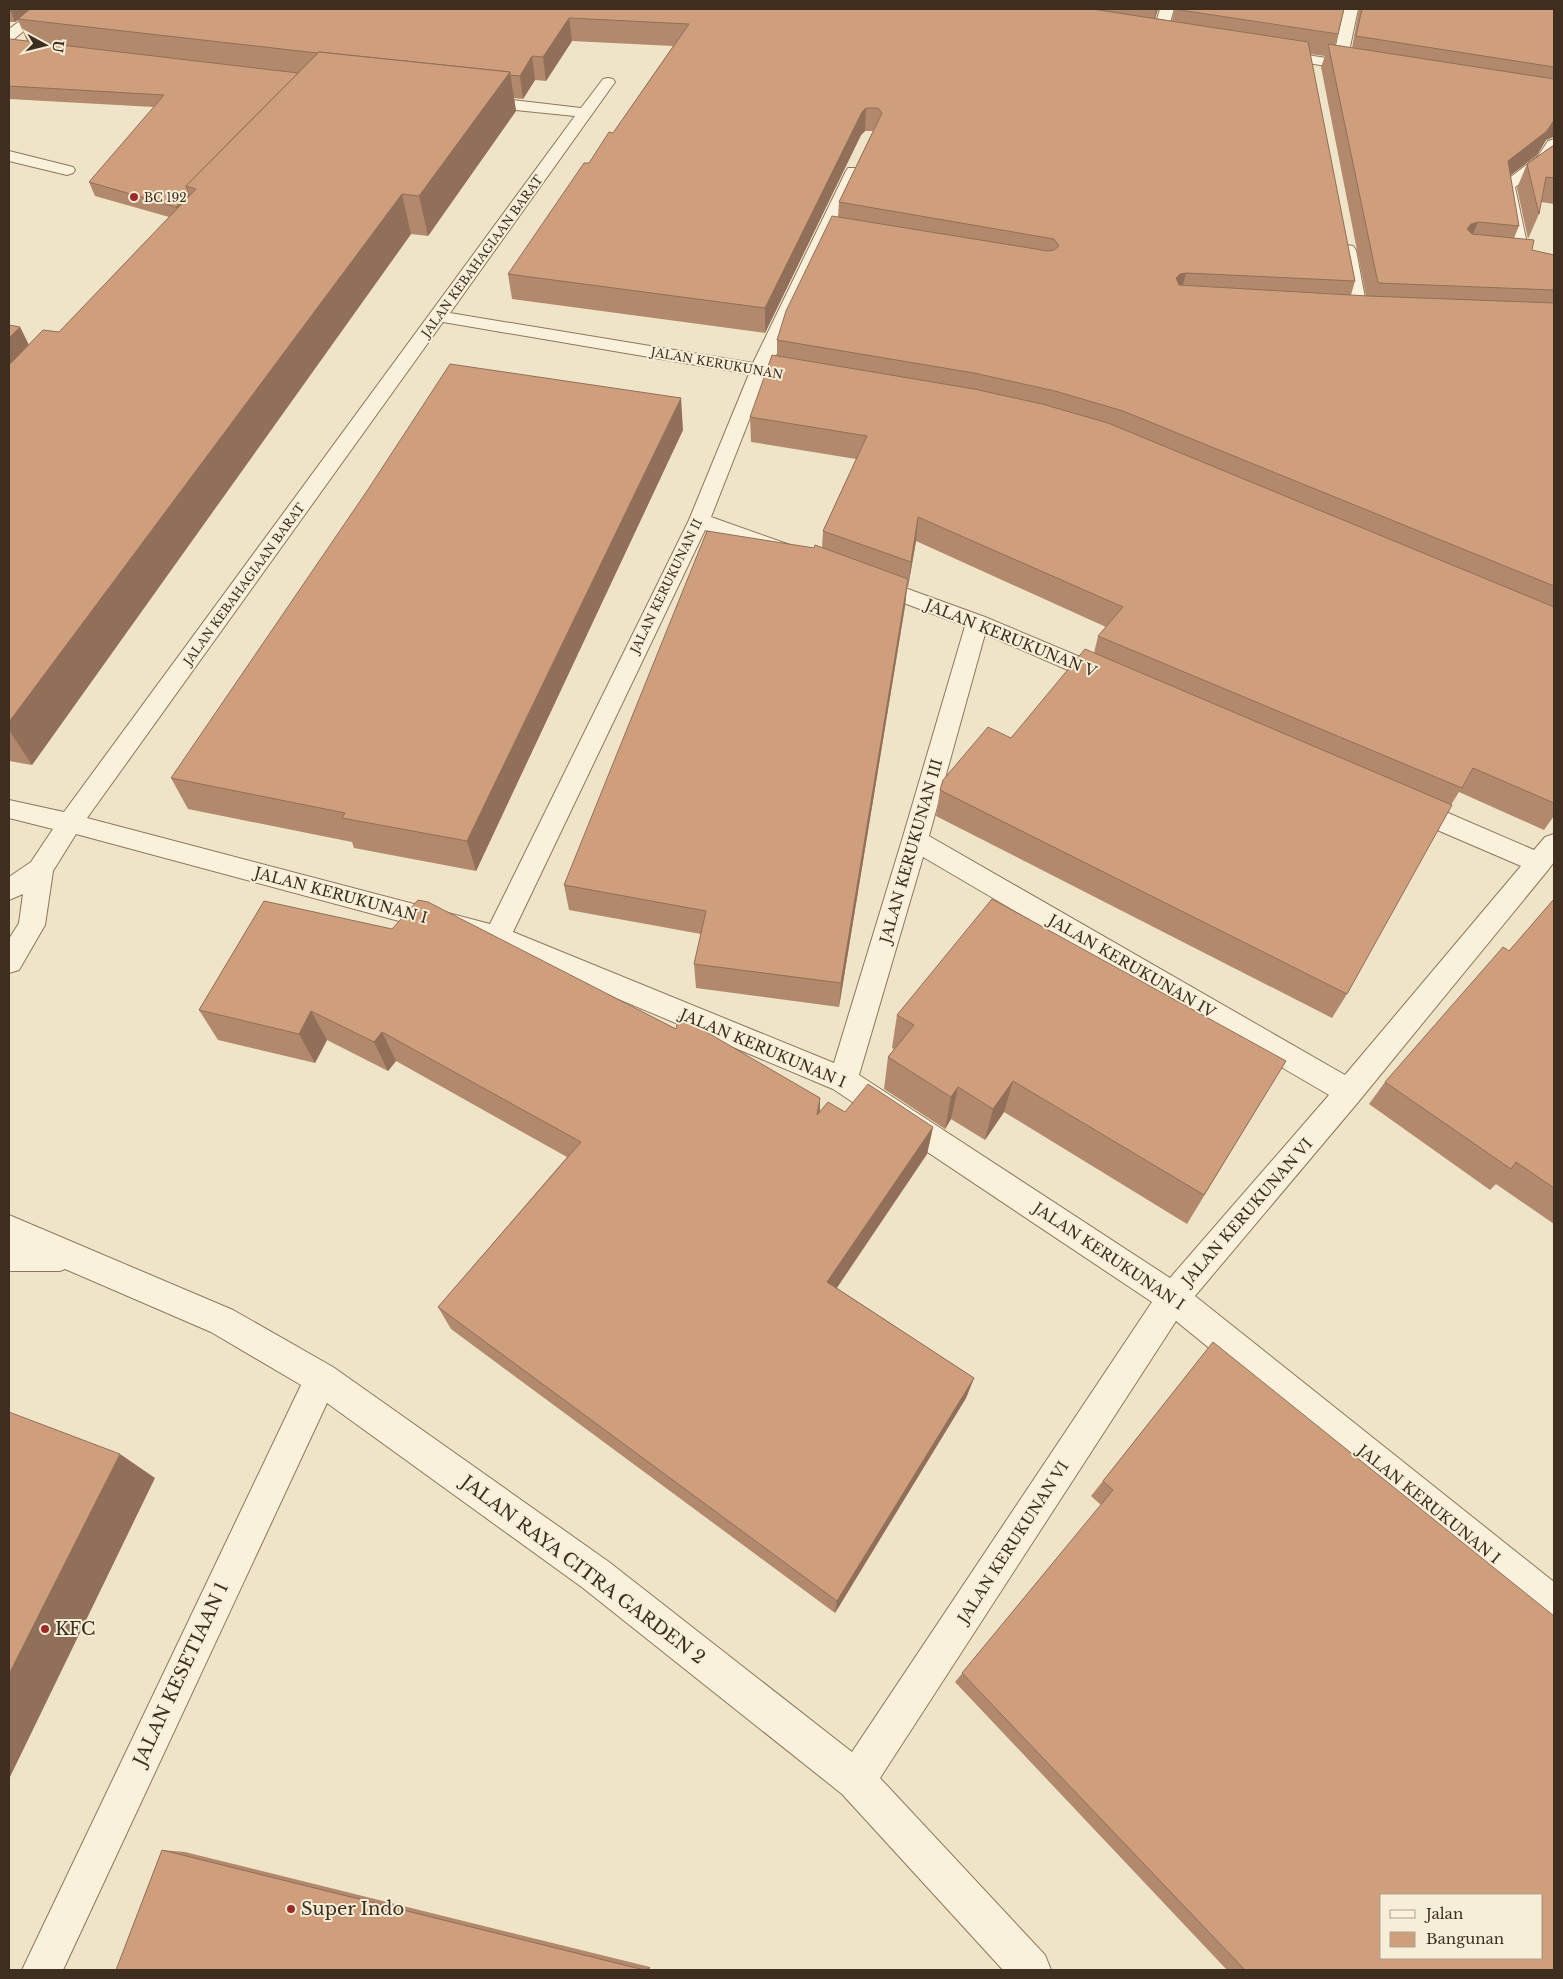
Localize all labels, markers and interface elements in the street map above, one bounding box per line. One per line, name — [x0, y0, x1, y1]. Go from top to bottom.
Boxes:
north arrow — [20, 20, 70, 70]
text: U — [48, 39, 68, 54]
street label: JALAN KEBAHAGIAAN BARAT — [417, 172, 546, 342]
place label: BC 192 — [144, 190, 187, 205]
marker: BC 192 — [128, 191, 140, 203]
street label: JALAN KERUKUNAN — [648, 344, 785, 382]
street label: JALAN KEBAHAGIAAN BARAT — [179, 500, 308, 670]
street label: JALAN KERUKUNAN II — [626, 516, 705, 657]
street label: JALAN KERUKUNAN V — [921, 594, 1100, 681]
street label: JALAN KERUKUNAN III — [875, 757, 946, 947]
street label: JALAN KERUKUNAN I — [251, 862, 430, 927]
street label: JALAN KERUKUNAN IV — [1043, 909, 1219, 1022]
street label: JALAN KERUKUNAN I — [675, 1004, 849, 1092]
street label: JALAN KERUKUNAN VI — [1176, 1134, 1316, 1291]
street label: JALAN KERUKUNAN I — [1028, 1197, 1188, 1314]
street label: JALAN KERUKUNAN I — [1352, 1439, 1504, 1567]
street label: JALAN KERUKUNAN VI — [952, 1457, 1073, 1628]
street label: JALAN RAYA CITRA GARDEN 2 — [455, 1470, 709, 1669]
street label: JALAN KESETIAAN 1 — [128, 1579, 233, 1771]
place label: KFC — [55, 1618, 96, 1640]
marker: KFC — [39, 1623, 51, 1635]
legend — [1380, 1894, 1543, 1959]
place label: Super Indo — [301, 1898, 404, 1920]
marker: Super Indo — [285, 1903, 297, 1915]
text: Jalan — [1424, 1904, 1463, 1923]
text: Bangunan — [1426, 1929, 1504, 1948]

